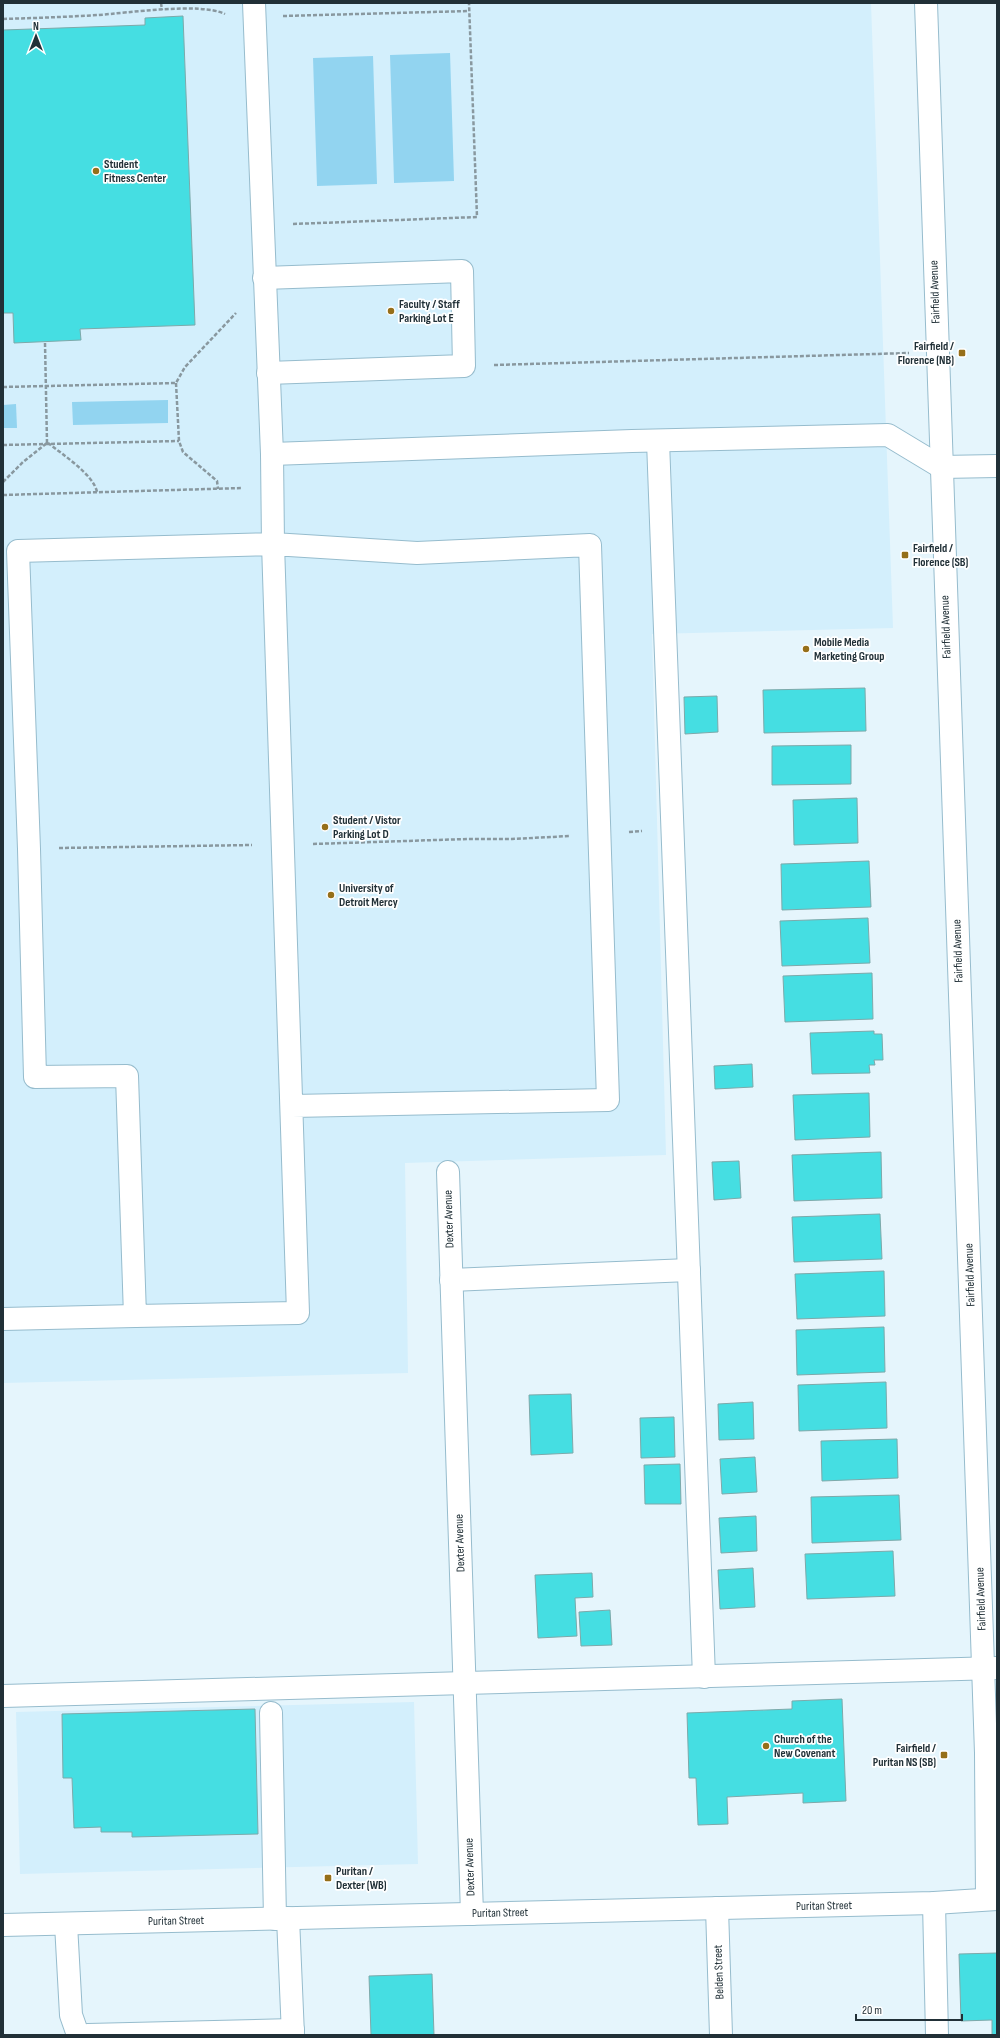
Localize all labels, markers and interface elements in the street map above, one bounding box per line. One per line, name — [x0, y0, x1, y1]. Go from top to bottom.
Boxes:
north arrow — [16, 16, 56, 56]
text: N — [33, 20, 39, 33]
place label: Student Fitness Center — [104, 157, 166, 186]
marker: Student Fitness Center — [91, 166, 101, 176]
street label: Fairfield Avenue — [926, 260, 944, 324]
place label: Faculty / Staff Parking Lot E — [399, 297, 460, 326]
marker: Faculty / Staff Parking Lot E — [386, 306, 396, 316]
place label: Fairfield / Florence (NB) — [898, 339, 954, 368]
marker: Fairfield / Florence (NB) — [957, 348, 967, 358]
place label: Fairfield / Florence (SB) — [913, 541, 969, 570]
marker: Fairfield / Florence (SB) — [900, 550, 910, 560]
street label: Fairfield Avenue — [937, 595, 955, 659]
place label: Mobile Media Marketing Group — [814, 635, 884, 664]
marker: Mobile Media Marketing Group — [801, 644, 811, 654]
place label: Student / Vistor Parking Lot D — [333, 813, 401, 842]
marker: Student / Vistor Parking Lot D — [320, 822, 330, 832]
place label: University of Detroit Mercy — [339, 881, 398, 910]
marker: University of Detroit Mercy — [326, 890, 336, 900]
street label: Fairfield Avenue — [949, 919, 967, 983]
street label: Dexter Avenue — [440, 1190, 458, 1248]
street label: Fairfield Avenue — [961, 1243, 979, 1307]
street label: Dexter Avenue — [451, 1514, 469, 1572]
street label: Fairfield Avenue — [972, 1567, 990, 1631]
place label: Church of the New Covenant — [774, 1732, 835, 1761]
marker: Church of the New Covenant — [761, 1741, 771, 1751]
place label: Fairfield / Puritan NS (SB) — [873, 1741, 936, 1770]
marker: Fairfield / Puritan NS (SB) — [939, 1750, 949, 1760]
street label: Dexter Avenue — [461, 1838, 479, 1896]
place label: Puritan / Dexter (WB) — [336, 1864, 387, 1893]
marker: Puritan / Dexter (WB) — [323, 1873, 333, 1883]
street label: Puritan Street — [796, 1898, 853, 1914]
street label: Puritan Street — [472, 1905, 529, 1921]
street label: Puritan Street — [148, 1913, 205, 1929]
street label: Belden Street — [711, 1944, 727, 2000]
scale bar — [856, 1996, 962, 2022]
text: 20 m — [862, 2003, 882, 2018]

